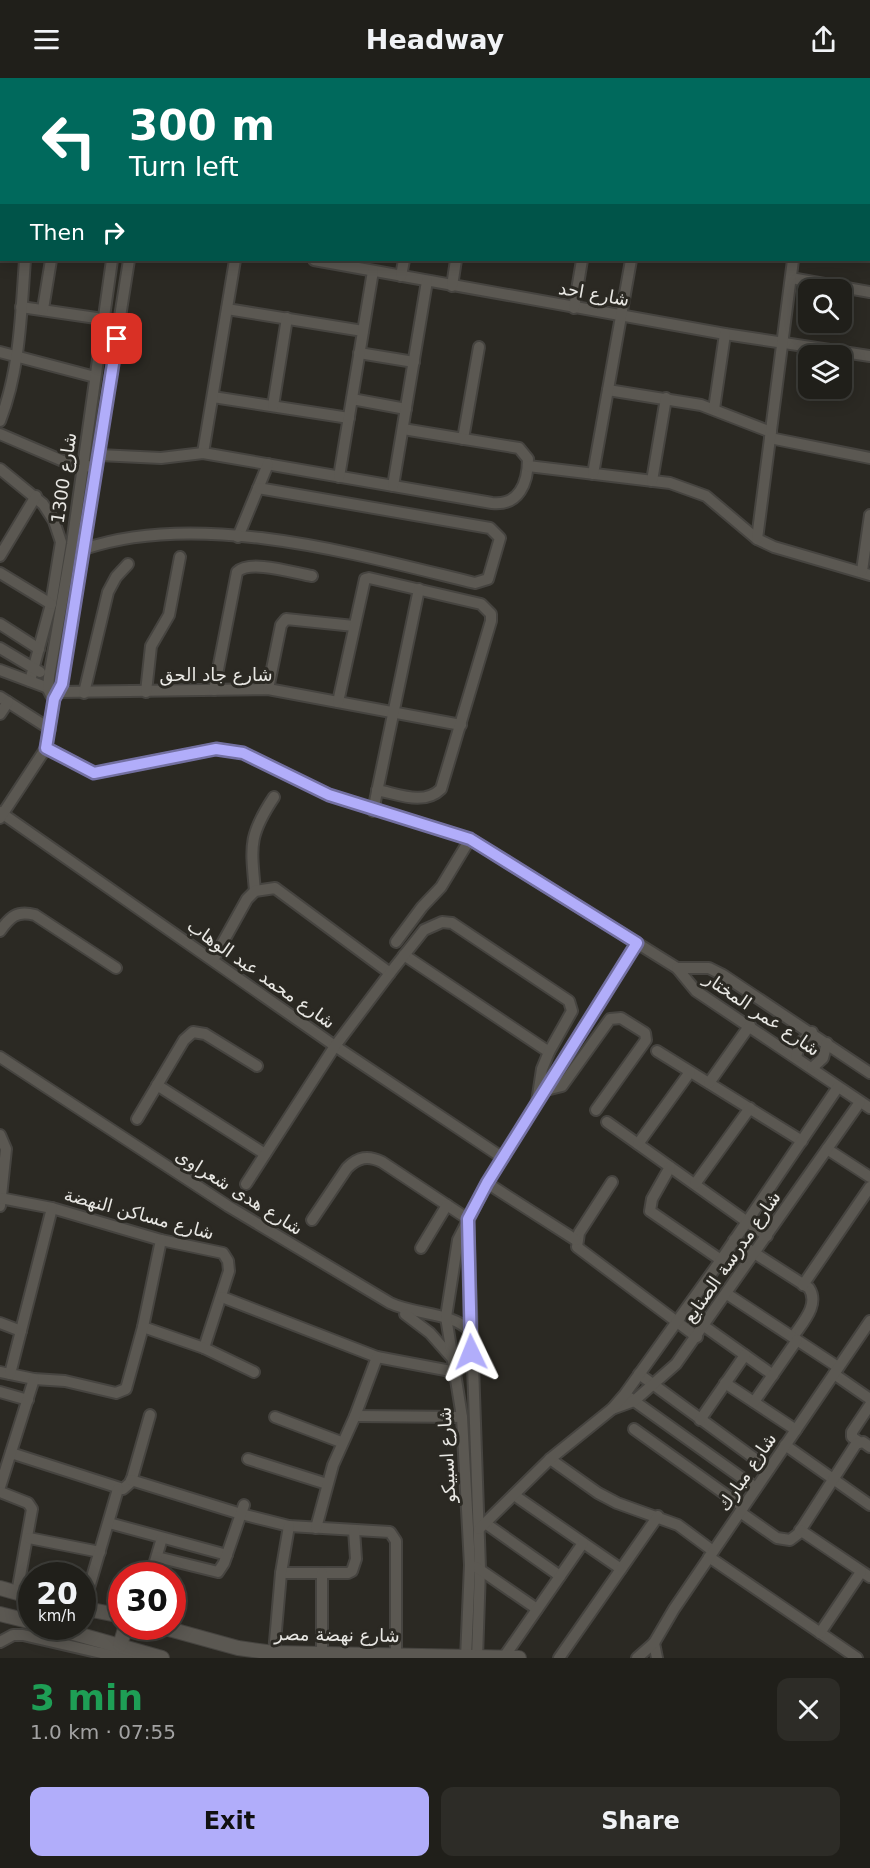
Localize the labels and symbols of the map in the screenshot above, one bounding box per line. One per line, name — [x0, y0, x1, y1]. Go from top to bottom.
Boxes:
street label: شارع احد — [557, 277, 631, 311]
pin — [91, 313, 142, 364]
street label: شارع 1300 — [47, 431, 81, 525]
street label: شارع جاد الحق — [159, 664, 273, 686]
street label: شارع محمد عبد الوهاب — [183, 915, 339, 1033]
street label: شارع عمر المختار — [699, 967, 824, 1061]
street label: شارع هدى شعراوى — [171, 1144, 307, 1240]
street label: شارع مساكن النهضة — [62, 1183, 216, 1245]
street label: شارع مدرسة الصنايع — [678, 1187, 786, 1327]
position arrow — [439, 1320, 503, 1384]
street label: شارع اسبيكو — [434, 1407, 461, 1504]
street label: شارع مبارك — [713, 1429, 781, 1515]
speed limit sign: 30 — [108, 1562, 186, 1640]
street label: شارع نهضة مصر — [273, 1623, 400, 1647]

